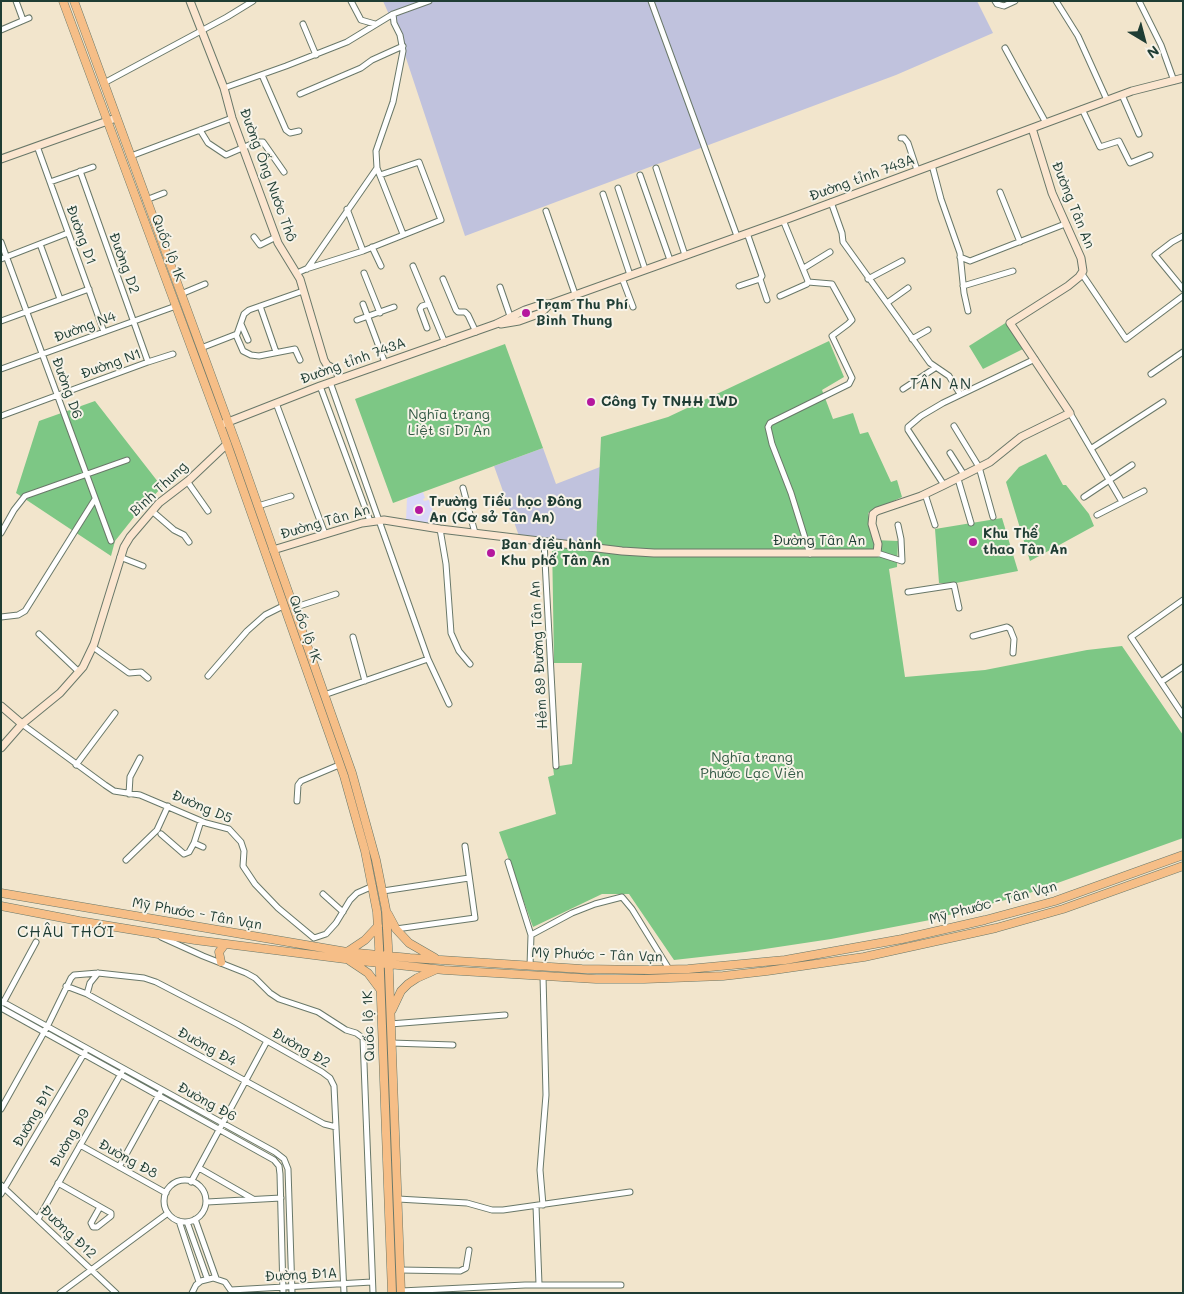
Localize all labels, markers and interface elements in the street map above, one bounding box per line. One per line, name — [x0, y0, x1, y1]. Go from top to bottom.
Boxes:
north arrow — [1119, 15, 1169, 65]
text: N — [1143, 42, 1163, 63]
street label: Đường Ống Nước Thô — [236, 106, 300, 244]
street label: Đường tỉnh 743A — [807, 151, 917, 205]
street label: Đường Tân An — [1048, 159, 1098, 251]
street label: Đường D1 — [62, 203, 100, 267]
street label: Quốc lộ 1K — [147, 212, 189, 284]
street label: Đường D2 — [105, 230, 143, 296]
place label: Trạm Thu Phí Bình Thung — [536, 297, 628, 330]
marker: Trạm Thu Phí Bình Thung — [520, 307, 532, 319]
street label: Đường N4 — [52, 308, 118, 346]
street label: Đường tỉnh 743A — [298, 334, 408, 388]
street label: Đường N1 — [79, 345, 143, 383]
street label: Đường D6 — [48, 355, 86, 421]
district label: TÂN AN — [909, 375, 973, 393]
place label: Công Ty TNHH IWD — [601, 394, 738, 410]
marker: Công Ty TNHH IWD — [585, 396, 597, 408]
park label: Nghĩa trang Liệt sĩ Dĩ An — [408, 407, 490, 440]
street label: Bình Thung — [127, 458, 191, 520]
place label: Trường Tiểu học Đông An (Cơ sở Tân An) — [429, 494, 582, 526]
street label: Đường Tân An — [278, 501, 372, 543]
marker: Trường Tiểu học Đông An (Cơ sở Tân An) — [413, 504, 425, 516]
place label: Khu Thể thao Tân An — [983, 526, 1067, 558]
street label: Đường Tân An — [773, 533, 865, 549]
marker: Khu Thể thao Tân An — [967, 536, 979, 548]
place label: Ban điều hành Khu phố Tân An — [501, 537, 610, 570]
marker: Ban điều hành Khu phố Tân An — [485, 547, 497, 559]
street label: Hẻm 89 Đường Tân An — [527, 581, 551, 729]
street label: Quốc lộ 1K — [285, 593, 325, 665]
park label: Nghĩa trang Phước Lạc Viên — [700, 750, 804, 782]
street label: Đường D5 — [169, 787, 235, 827]
street label: Mỹ Phước - Tân Vạn — [927, 878, 1059, 928]
street label: Mỹ Phước - Tân Vạn — [131, 894, 263, 934]
district label: CHÂU THỚI — [16, 922, 116, 942]
street label: Mỹ Phước - Tân Vạn — [531, 944, 663, 966]
street label: Quốc lộ 1K — [359, 990, 379, 1062]
street label: Đường Đ4 — [175, 1024, 239, 1070]
street label: Đường Đ2 — [269, 1025, 333, 1071]
street label: Đường Đ6 — [175, 1079, 239, 1125]
street label: Đường Đ11 — [9, 1082, 59, 1150]
street label: Đường Đ9 — [47, 1106, 93, 1170]
street label: Đường Đ8 — [96, 1136, 160, 1182]
street label: Đường Đ12 — [36, 1202, 100, 1262]
street label: Đường Đ1A — [264, 1265, 338, 1285]

